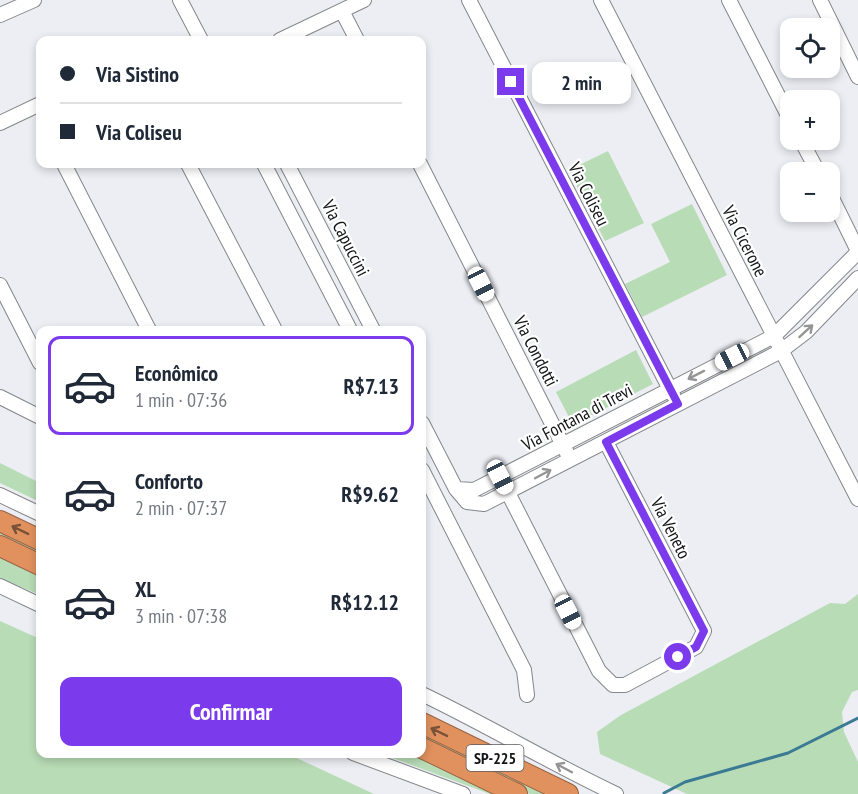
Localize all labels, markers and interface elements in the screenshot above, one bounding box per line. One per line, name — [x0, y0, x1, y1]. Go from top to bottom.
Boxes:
map controls — [780, 18, 840, 222]
button: locate — [780, 18, 840, 78]
text: Via Sistino — [96, 60, 179, 88]
callout: 2 min — [532, 61, 631, 103]
route end — [497, 68, 524, 95]
text: 2 min — [561, 70, 602, 96]
button: + — [780, 90, 840, 150]
text: Via Coliseu — [96, 118, 182, 146]
street label: Via Coliseu — [563, 158, 615, 230]
button: − — [780, 162, 840, 222]
street label: Via Capuccini — [317, 195, 375, 280]
street label: Via Cicerone — [717, 201, 773, 281]
car — [465, 264, 497, 304]
street label: Via Condotti — [508, 311, 564, 390]
one-way arrow — [798, 324, 813, 338]
car — [712, 341, 752, 373]
icon: car — [63, 359, 117, 413]
text: Econômico — [135, 359, 218, 387]
one-way arrow — [688, 369, 706, 381]
text: R$7.13 — [343, 372, 399, 400]
street label: Via Fontana di Trevi — [517, 378, 636, 456]
text: 1 min · 07:36 — [135, 387, 227, 413]
car — [484, 457, 516, 497]
icon: car — [63, 467, 117, 521]
text: Conforto — [135, 467, 203, 495]
one-way arrow — [534, 468, 551, 480]
text: R$9.62 — [341, 480, 399, 508]
street label: Via Veneto — [645, 493, 696, 563]
text: 2 min · 07:37 — [135, 495, 227, 521]
one-way arrow — [12, 524, 30, 536]
icon: car — [63, 575, 117, 629]
text: XL — [135, 575, 156, 603]
text: R$12.12 — [331, 588, 399, 616]
car — [552, 592, 584, 632]
text: 3 min · 07:38 — [135, 603, 227, 629]
route start — [664, 643, 691, 670]
button: Confirmar — [60, 677, 402, 746]
one-way arrow — [431, 725, 449, 737]
road number: SP-225 — [466, 745, 524, 771]
one-way arrow — [556, 762, 573, 774]

